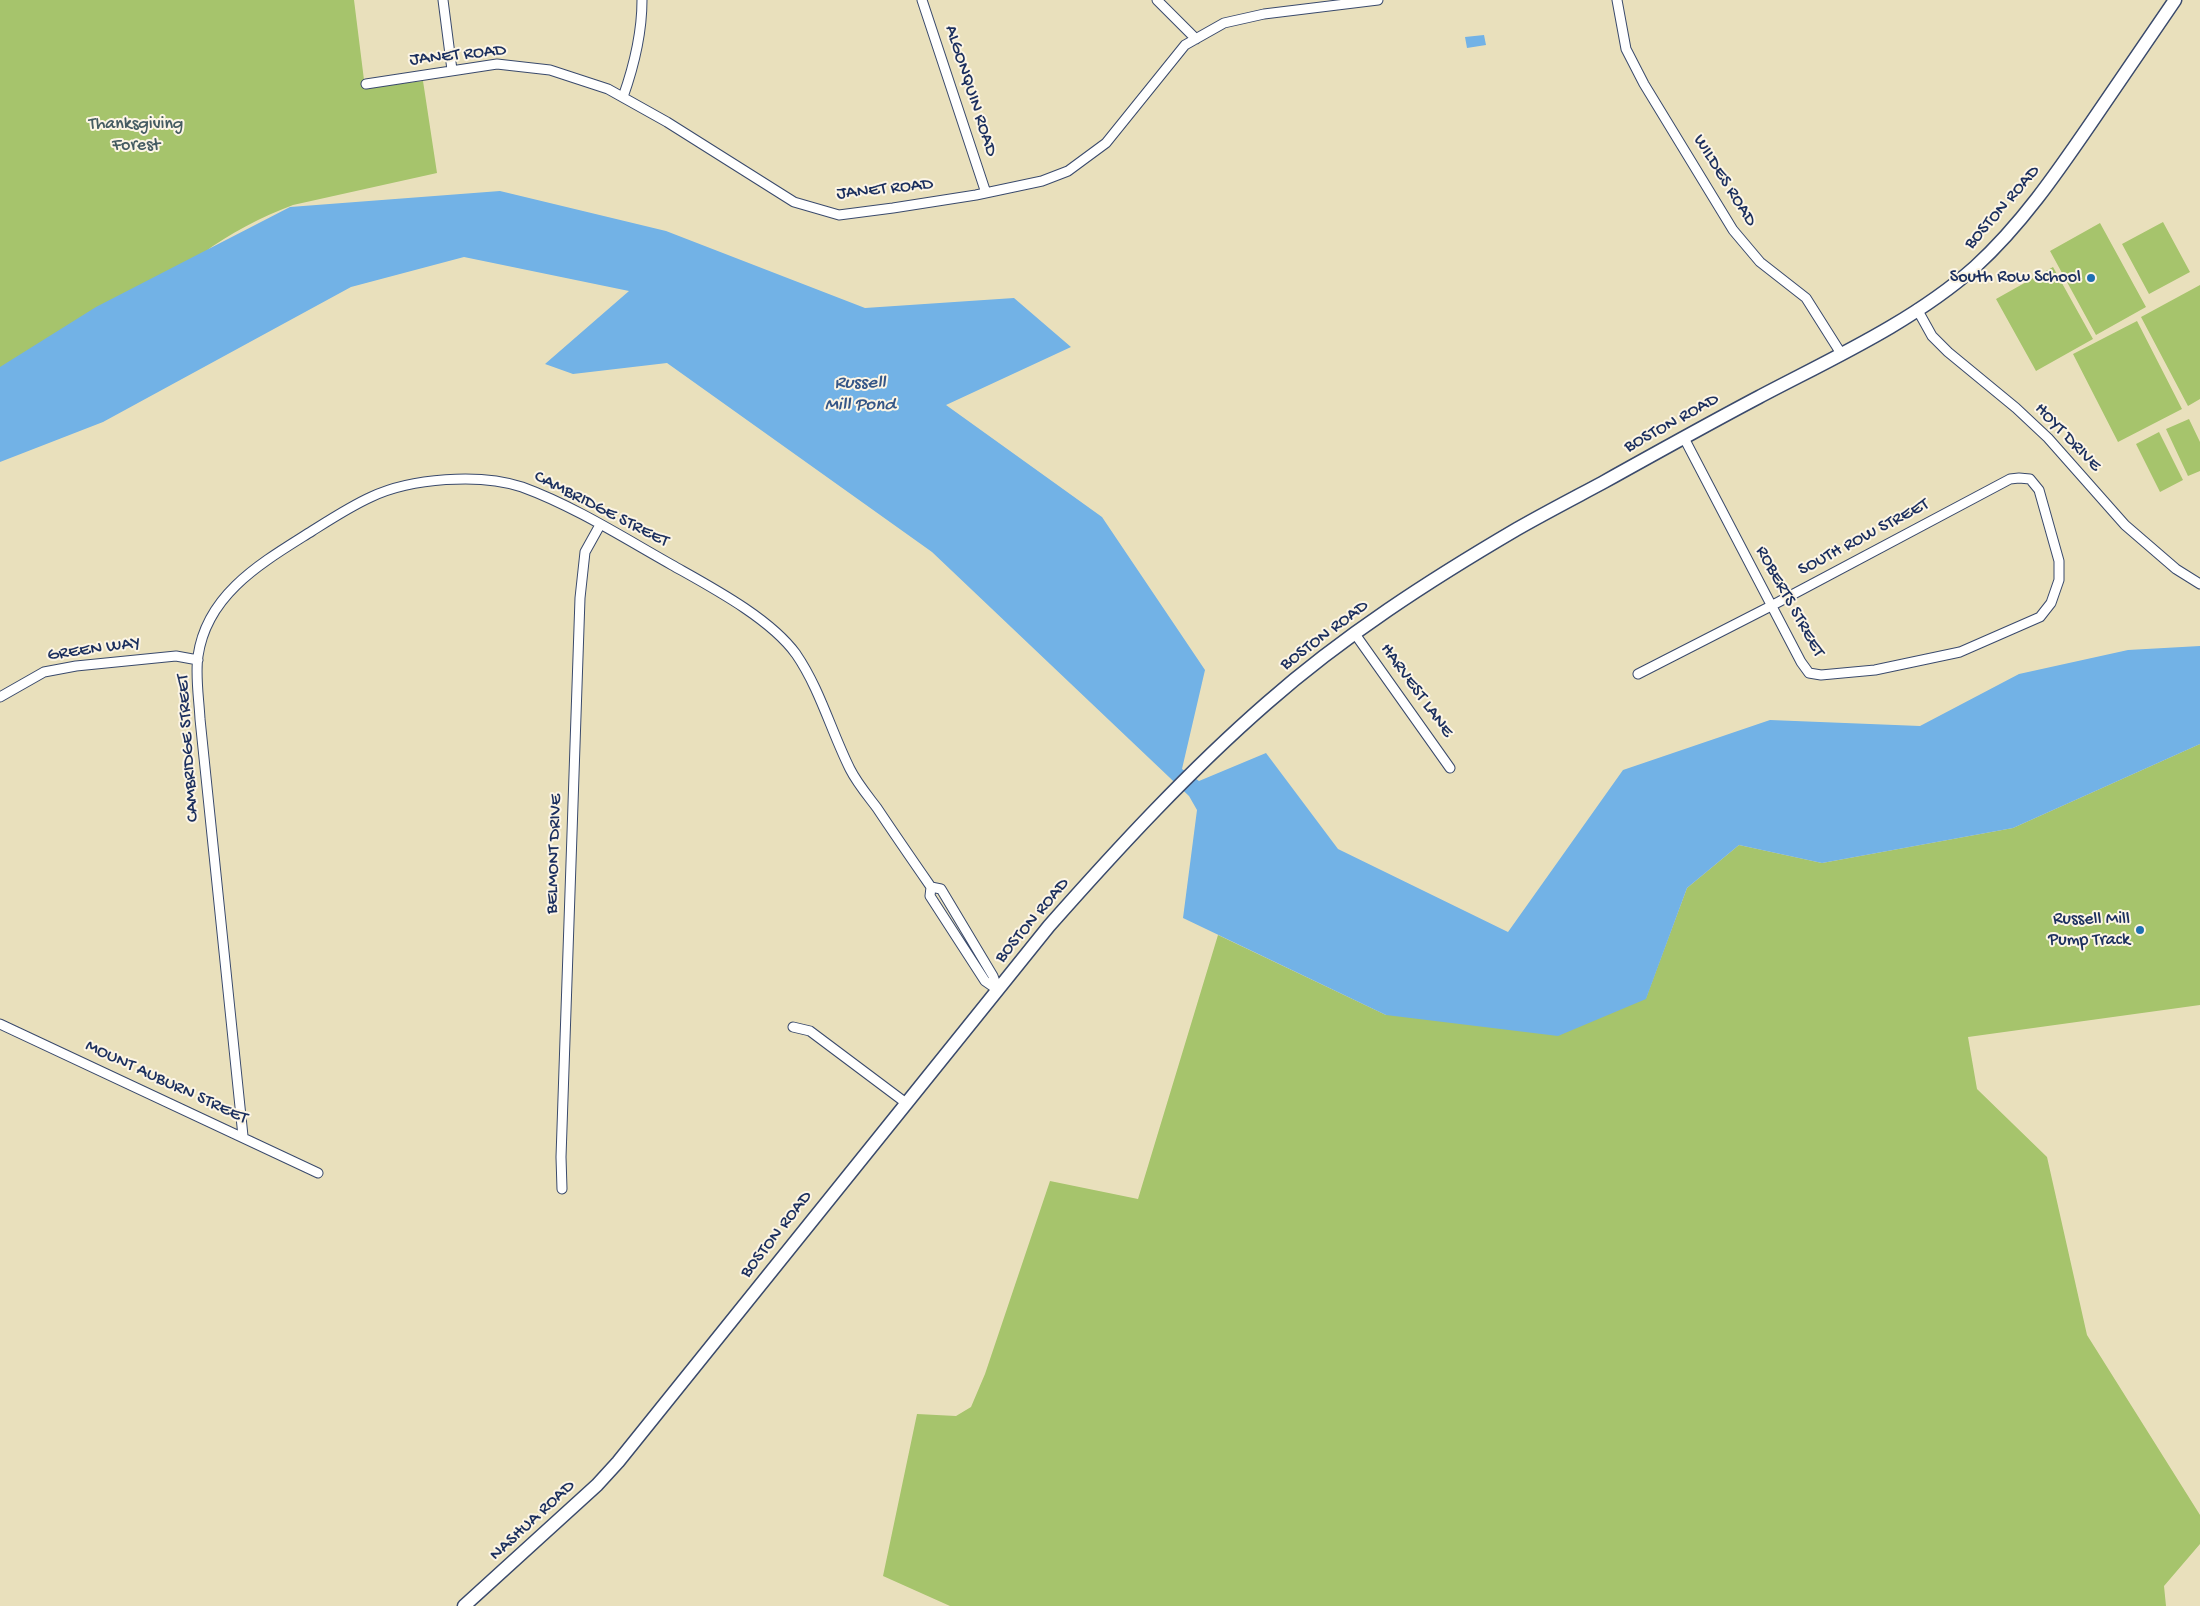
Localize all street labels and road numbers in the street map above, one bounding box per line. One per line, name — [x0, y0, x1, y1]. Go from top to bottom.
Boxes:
street label: ALGONQUIN ROAD — [939, 23, 1001, 159]
street label: JANET ROAD — [409, 40, 507, 72]
street label: WILDES ROAD — [1687, 131, 1761, 231]
street label: BOSTON ROAD — [1960, 161, 2046, 255]
street label: JANET ROAD — [836, 174, 934, 206]
street label: BOSTON ROAD — [1621, 389, 1723, 459]
street label: HOYT DRIVE — [2029, 399, 2105, 477]
street label: CAMBRIDGE STREET — [530, 467, 672, 553]
street label: SOUTH ROW STREET — [1795, 494, 1933, 582]
street label: ROBERTS STREET — [1750, 543, 1828, 661]
street label: BOSTON ROAD — [1277, 596, 1373, 676]
street label: GREEN WAY — [46, 633, 142, 667]
street label: HARVEST LANE — [1375, 640, 1457, 742]
street label: CAMBRIDGE STREET — [173, 673, 205, 823]
street label: BELMONT DRIVE — [542, 794, 568, 914]
street label: BOSTON ROAD — [991, 874, 1075, 968]
street label: MOUNT AUBURN STREET — [81, 1036, 251, 1130]
street label: BOSTON ROAD — [736, 1187, 818, 1283]
street label: NASHUA ROAD — [486, 1476, 580, 1566]

